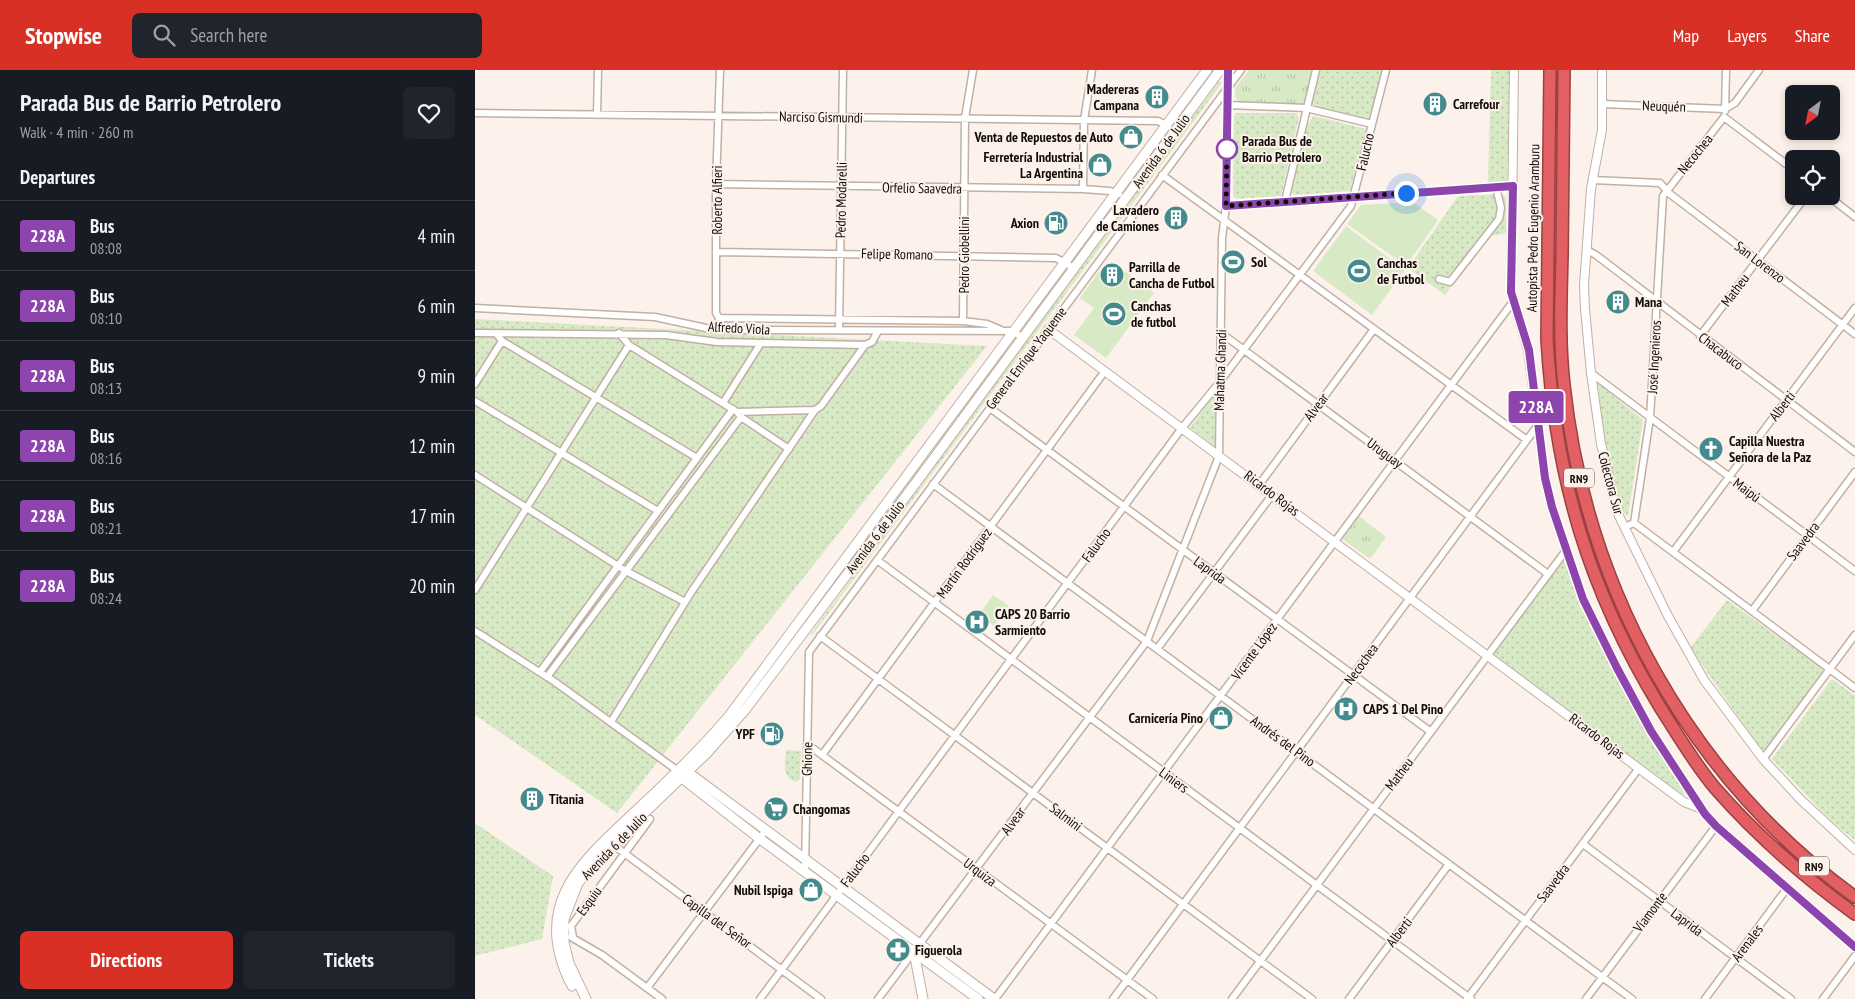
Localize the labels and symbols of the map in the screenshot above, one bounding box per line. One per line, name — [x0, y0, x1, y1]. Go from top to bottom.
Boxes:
place label: Madereras Campana — [1087, 80, 1139, 114]
building icon: Madereras Campana — [1144, 84, 1170, 110]
north arrow — [1785, 85, 1840, 140]
building icon: Carrefour — [1422, 91, 1448, 117]
place label: Carrefour — [1453, 95, 1500, 113]
street label: Neuquén — [1642, 96, 1686, 116]
street label: Narciso Gismundi — [779, 107, 863, 127]
street label: Avenida 6 de Julio — [1128, 110, 1194, 192]
shop icon: Venta de Repuestos de Auto — [1118, 124, 1144, 150]
place label: Venta de Repuestos de Auto — [974, 128, 1113, 146]
street label: Necochea — [1673, 130, 1717, 178]
place label: Parada Bus de Barrio Petrolero — [1242, 132, 1321, 166]
street label: Falucho — [1352, 132, 1378, 172]
marker: Parada Bus de Barrio Petrolero — [1216, 138, 1238, 160]
street label: Autopista Pedro Eugenio Aramburu — [1523, 144, 1543, 312]
place label: Ferretería Industrial La Argentina — [983, 148, 1084, 182]
shop icon: Ferretería Industrial La Argentina — [1087, 152, 1113, 178]
street label: Pedro Modarelli — [831, 162, 851, 238]
street label: Roberto Alfieri — [708, 165, 726, 235]
street label: Orfelio Saavedra — [882, 178, 962, 198]
your location — [1394, 181, 1419, 206]
place label: Lavadero de Camiones — [1096, 201, 1159, 235]
building icon: Lavadero de Camiones — [1163, 205, 1189, 231]
fuel station icon: Axion — [1043, 210, 1069, 236]
place label: Axion — [1010, 214, 1039, 232]
street label: Pedro Giobellini — [955, 216, 973, 294]
street label: San Lorenzo — [1731, 237, 1789, 287]
street label: Felipe Romano — [861, 244, 933, 264]
sports icon: Sol — [1220, 249, 1246, 275]
place label: Sol — [1251, 253, 1267, 271]
place label: Canchas de Futbol — [1377, 254, 1425, 288]
place label: Parrilla de Cancha de Futbol — [1129, 258, 1215, 292]
sports icon: Canchas de Futbol — [1346, 258, 1372, 284]
building icon: Parrilla de Cancha de Futbol — [1099, 262, 1125, 288]
street label: Matheu — [1717, 270, 1753, 310]
building icon: Mana — [1605, 289, 1631, 315]
place label: Mana — [1635, 293, 1662, 311]
place label: Canchas de futbol — [1131, 297, 1177, 331]
sports icon: Canchas de futbol — [1101, 301, 1127, 327]
street label: General Enrique Yaqueme — [982, 303, 1071, 413]
street label: Alfredo Viola — [707, 317, 771, 339]
street label: José Ingenieros — [1643, 319, 1665, 395]
street label: Chacabuco — [1695, 328, 1747, 374]
street label: Mahatma Ghandi — [1210, 329, 1230, 411]
street label: Alberti — [1765, 387, 1799, 425]
street label: Alvear — [1300, 389, 1332, 425]
line badge: 228A — [1501, 391, 1571, 423]
place label: Capilla Nuestra Señora de la Paz — [1729, 432, 1811, 466]
street label: Uruguay — [1363, 434, 1407, 473]
church icon: Capilla Nuestra Señora de la Paz — [1698, 436, 1724, 462]
street label: Colectora Sur — [1594, 450, 1628, 516]
street label: Ricardo Rojas — [1241, 466, 1304, 520]
road number: RN9 — [1564, 468, 1594, 488]
street label: Maipú — [1730, 474, 1764, 506]
street label: Avenida 6 de Julio — [842, 497, 908, 577]
street label: Saavedra — [1783, 518, 1823, 564]
street label: Martín Rodríguez — [932, 524, 996, 602]
street label: Falucho — [1078, 524, 1114, 566]
street label: Laprida — [1190, 552, 1230, 588]
place label: CAPS 20 Barrio Sarmiento — [995, 605, 1070, 639]
hospital icon: CAPS 20 Barrio Sarmiento — [964, 609, 990, 635]
street label: Vicente López — [1227, 619, 1281, 684]
street label: Necochea — [1340, 640, 1382, 688]
hospital icon: CAPS 1 Del Pino — [1333, 696, 1359, 722]
place label: CAPS 1 Del Pino — [1363, 700, 1443, 718]
shop icon: Carnicería Pino — [1208, 705, 1234, 731]
place label: Carnicería Pino — [1128, 709, 1203, 727]
street label: Ricardo Rojas — [1566, 709, 1629, 763]
street label: Andrés del Pino — [1247, 711, 1319, 771]
fuel station icon: YPF — [759, 721, 785, 747]
place label: YPF — [735, 725, 755, 743]
street label: Ghione — [798, 742, 816, 776]
street label: Matheu — [1381, 754, 1417, 794]
street label: Liniers — [1156, 763, 1193, 797]
building icon: Titania — [519, 786, 545, 812]
place label: Titania — [549, 790, 584, 808]
supermarket icon: Changomas — [763, 796, 789, 822]
street label: Salmini — [1046, 799, 1086, 835]
place label: Changomas — [793, 800, 850, 818]
street label: Alvear — [997, 803, 1029, 839]
street label: Avenida 6 de Julio — [577, 808, 651, 884]
street label: Falucho — [836, 849, 874, 891]
street label: Urquiza — [960, 854, 1000, 890]
road number: RN9 — [1799, 856, 1829, 876]
street label: Saavedra — [1533, 860, 1573, 906]
shop icon: Nubil Ispiga — [798, 877, 824, 903]
place label: Nubil Ispiga — [734, 881, 793, 899]
street label: Esquiu — [572, 883, 606, 919]
street label: Viamonte — [1628, 888, 1671, 937]
street label: Capilla del Señor — [679, 890, 756, 952]
street label: Laprida — [1667, 904, 1707, 940]
street label: Alberti — [1382, 913, 1416, 951]
street label: Arenales — [1727, 921, 1767, 965]
pharmacy icon: Figuerola — [885, 937, 911, 963]
place label: Figuerola — [915, 941, 962, 959]

